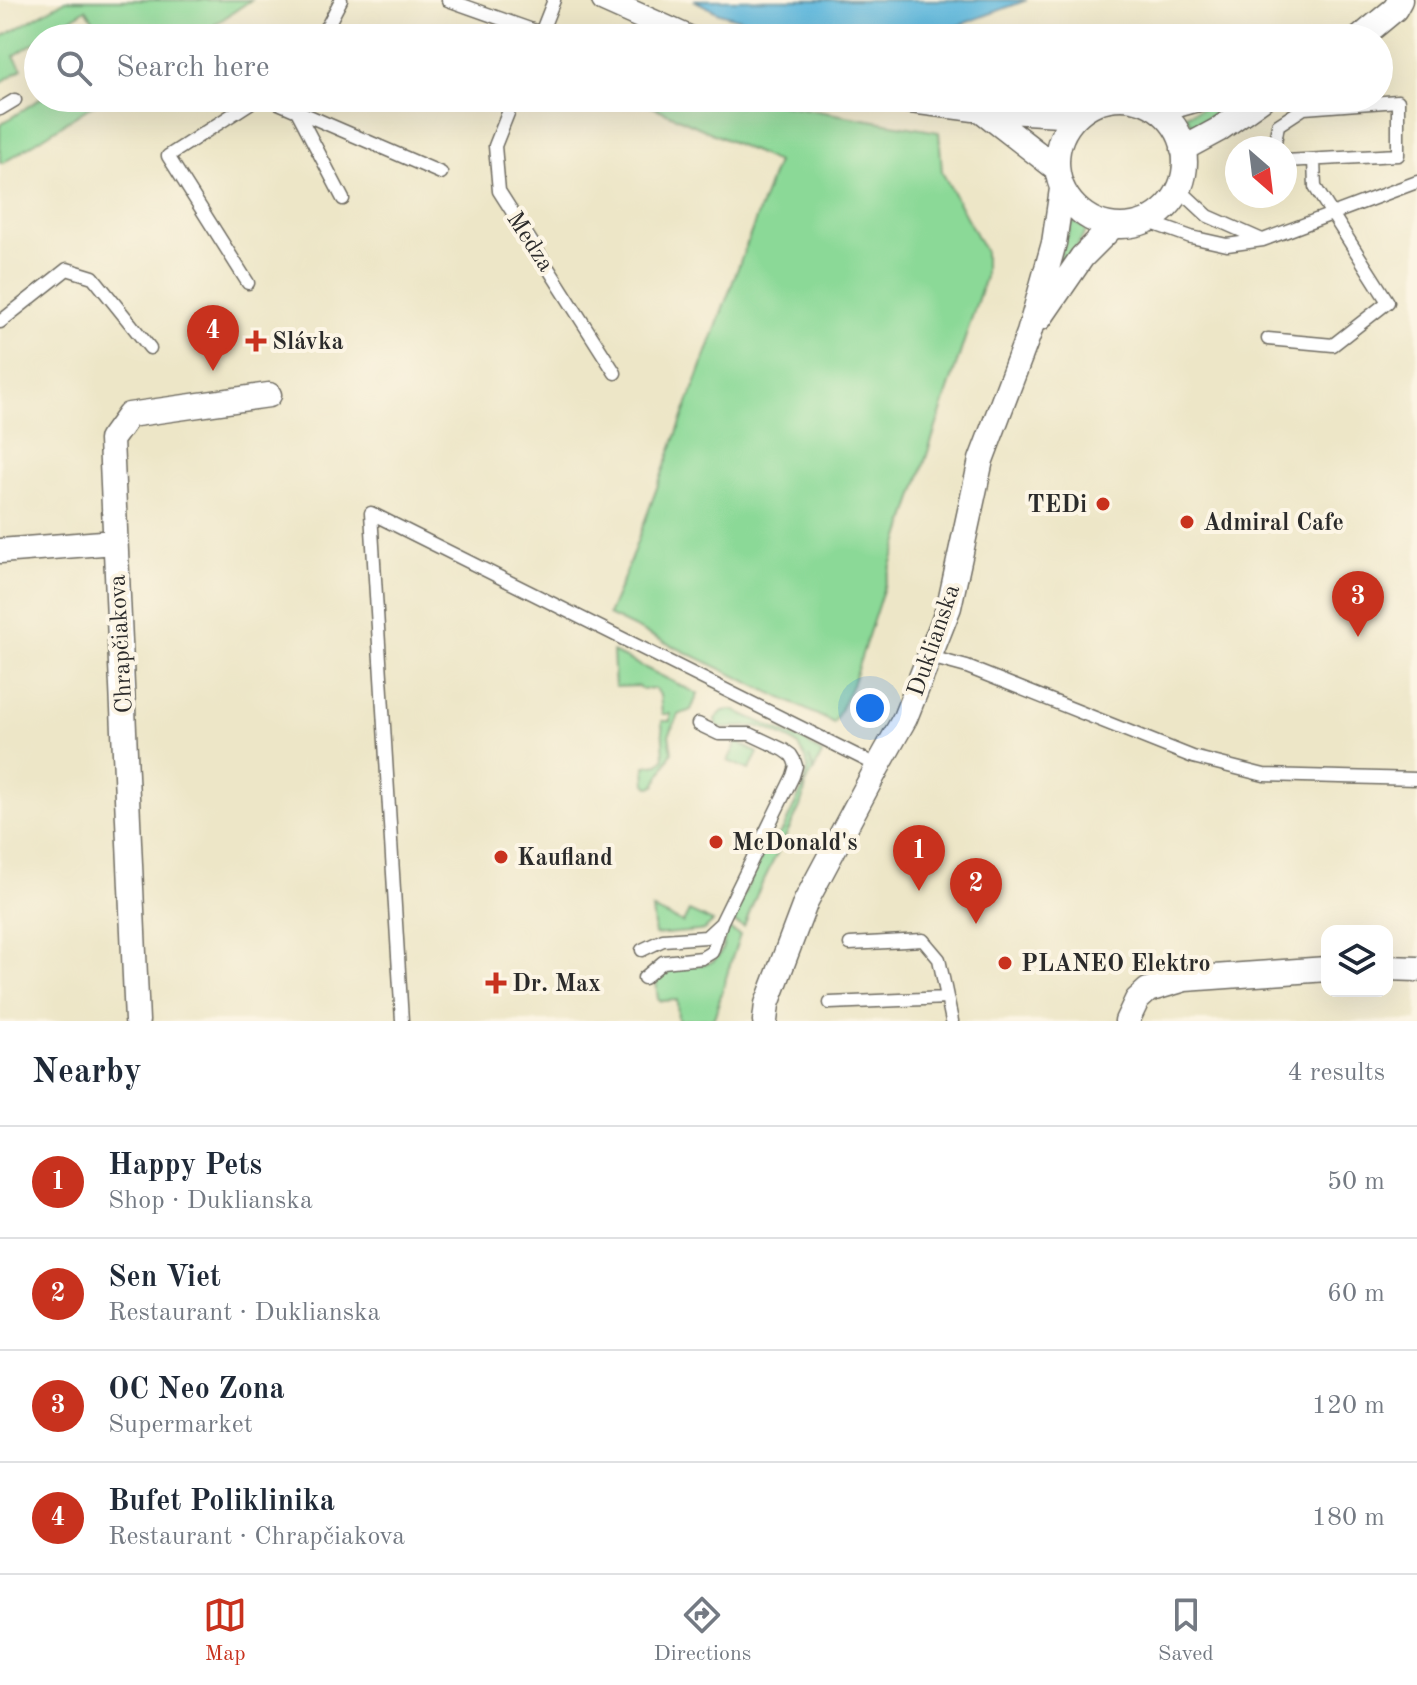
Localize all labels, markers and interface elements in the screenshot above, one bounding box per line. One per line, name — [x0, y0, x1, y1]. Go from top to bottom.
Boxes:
search box — [24, 24, 1393, 112]
icon: search — [52, 46, 96, 90]
text: Search here — [116, 53, 270, 83]
north arrow — [1225, 136, 1297, 208]
street label: Medza — [501, 208, 557, 276]
pin: 4 — [187, 305, 239, 371]
place label: Slávka — [272, 331, 344, 355]
marker: Slávka — [247, 332, 265, 350]
place label: TEDi — [1027, 494, 1087, 518]
marker: TEDi — [1094, 495, 1112, 513]
place label: Admiral Cafe — [1203, 512, 1344, 536]
marker: Admiral Cafe — [1178, 513, 1196, 531]
pin: 3 — [1332, 571, 1384, 637]
street label: Chrapčiakova — [106, 574, 138, 714]
street label: Duklianska — [905, 582, 965, 700]
your location — [850, 688, 890, 728]
pin: 1 — [893, 825, 945, 891]
place label: McDonald's — [732, 832, 857, 856]
marker: McDonald's — [707, 833, 725, 851]
place label: Kaufland — [517, 847, 613, 871]
marker: Kaufland — [492, 848, 510, 866]
pin: 2 — [950, 858, 1002, 924]
map controls — [1321, 925, 1393, 997]
button: layers — [1321, 925, 1393, 997]
place label: PLANEO Elektro — [1021, 953, 1211, 977]
marker: PLANEO Elektro — [996, 954, 1014, 972]
place label: Dr. Max — [512, 973, 601, 997]
marker: Dr. Max — [487, 974, 505, 992]
text: Nearby — [32, 1056, 142, 1090]
text: 4 results — [1287, 1060, 1385, 1086]
text: Happy Pets — [108, 1151, 262, 1181]
text: 1 — [50, 1169, 66, 1195]
text: 50 m — [1327, 1169, 1385, 1195]
text: Shop · Duklianska — [108, 1188, 313, 1214]
text: Sen Viet — [108, 1263, 221, 1293]
text: 2 — [50, 1281, 66, 1307]
text: 60 m — [1327, 1281, 1385, 1307]
text: Restaurant · Duklianska — [108, 1300, 380, 1326]
text: OC Neo Zona — [108, 1375, 285, 1405]
text: 3 — [50, 1393, 66, 1419]
text: 120 m — [1312, 1393, 1385, 1419]
text: Supermarket — [108, 1412, 253, 1438]
text: Bufet Poliklinika — [108, 1487, 335, 1517]
text: 4 — [50, 1505, 66, 1531]
text: 180 m — [1312, 1505, 1385, 1531]
text: Restaurant · Chrapčiakova — [108, 1524, 405, 1550]
tab: Map — [203, 1593, 247, 1668]
tab: Directions — [654, 1593, 751, 1668]
tab: Saved — [1158, 1593, 1214, 1668]

